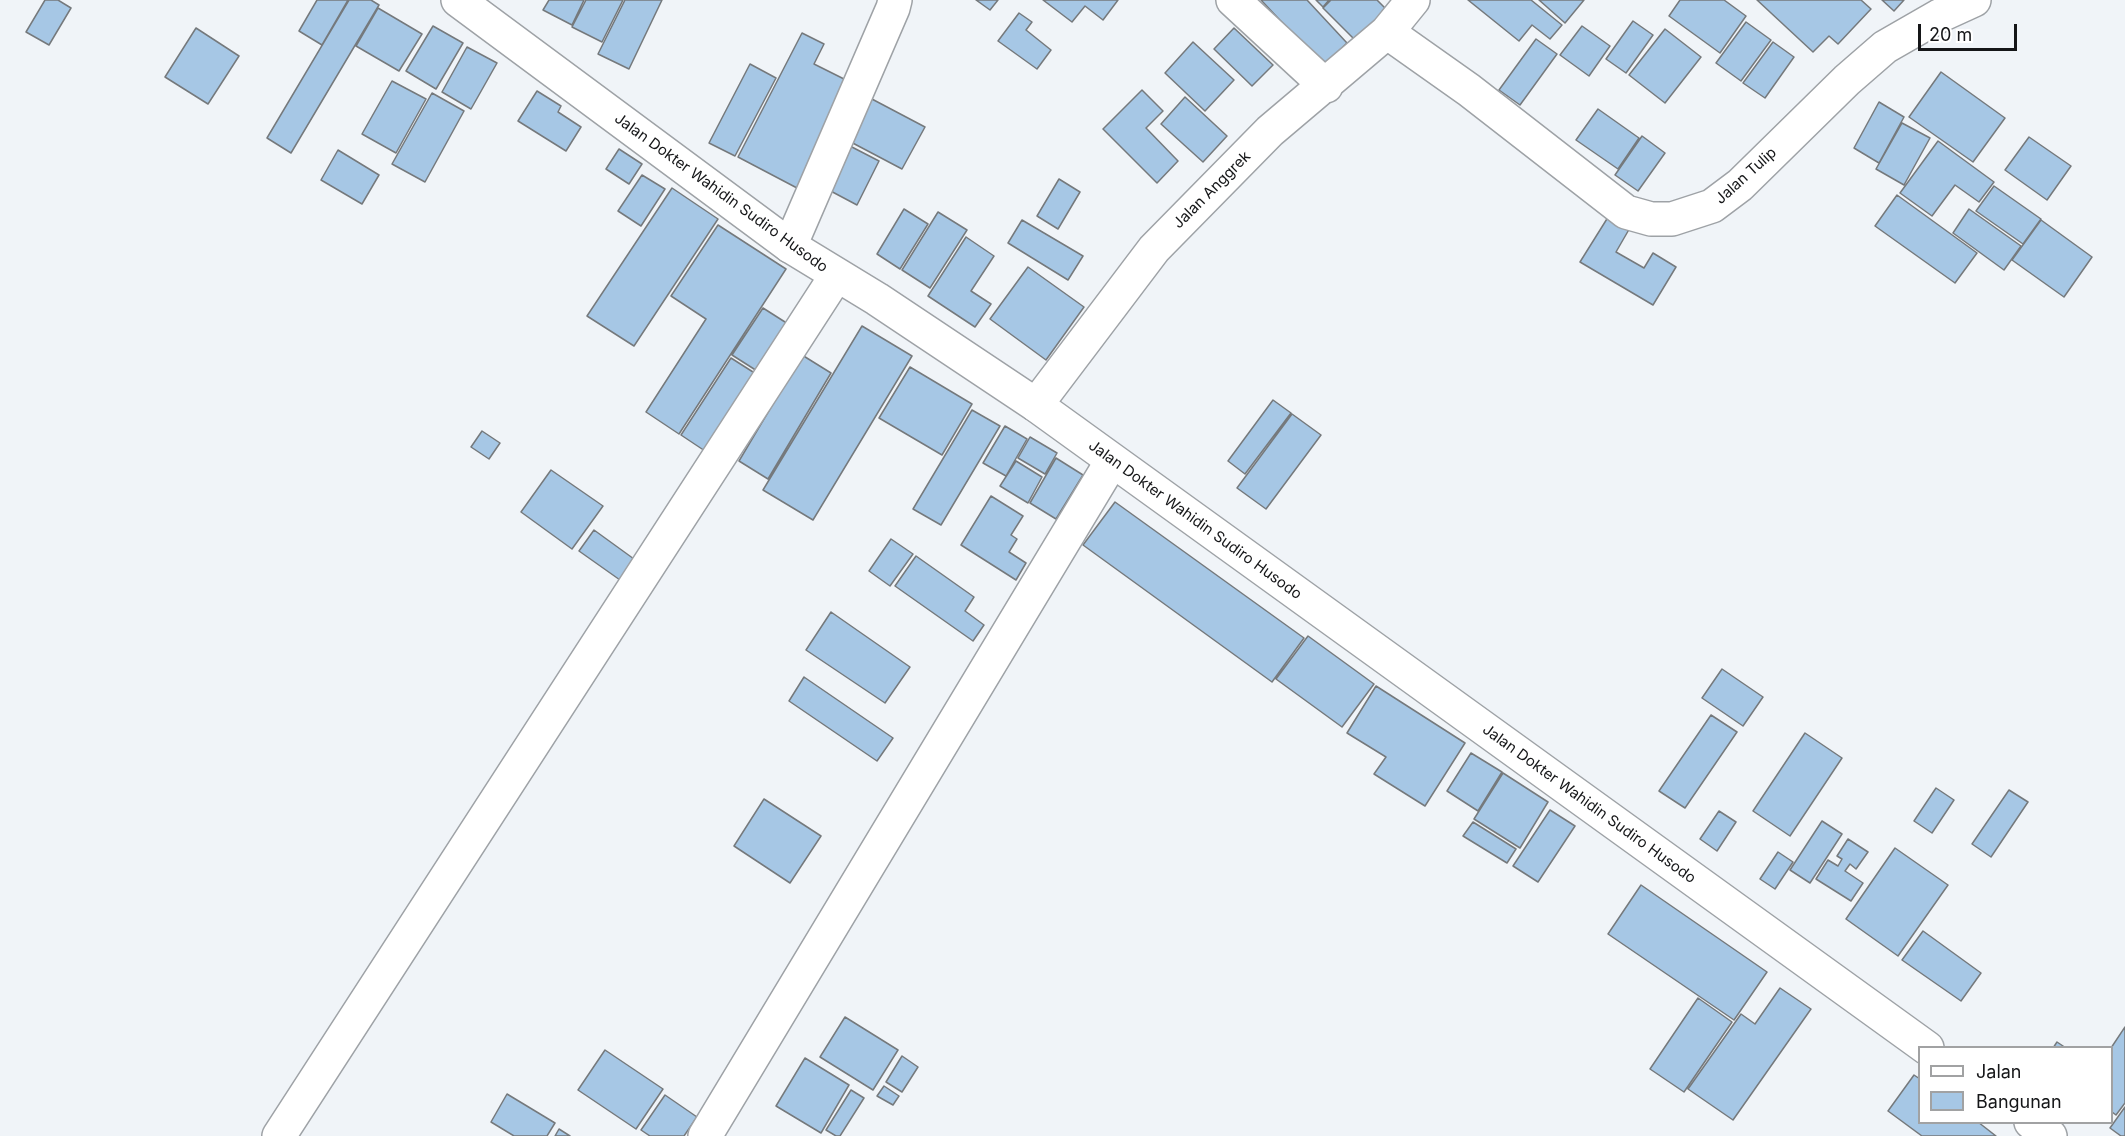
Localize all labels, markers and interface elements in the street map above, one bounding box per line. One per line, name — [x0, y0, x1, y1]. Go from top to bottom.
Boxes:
scale bar — [1921, 12, 2020, 50]
text: 20 m — [1929, 24, 1972, 45]
street label: Jalan Dokter Wahidin Sudiro Husodo — [611, 109, 831, 277]
street label: Jalan Tulip — [1712, 144, 1780, 208]
street label: Jalan Anggrek — [1170, 148, 1254, 232]
street label: Jalan Dokter Wahidin Sudiro Husodo — [1085, 436, 1305, 604]
street label: Jalan Dokter Wahidin Sudiro Husodo — [1479, 720, 1699, 888]
legend — [1918, 1046, 2113, 1124]
text: Jalan — [1976, 1061, 2021, 1082]
text: Bangunan — [1976, 1091, 2062, 1112]

